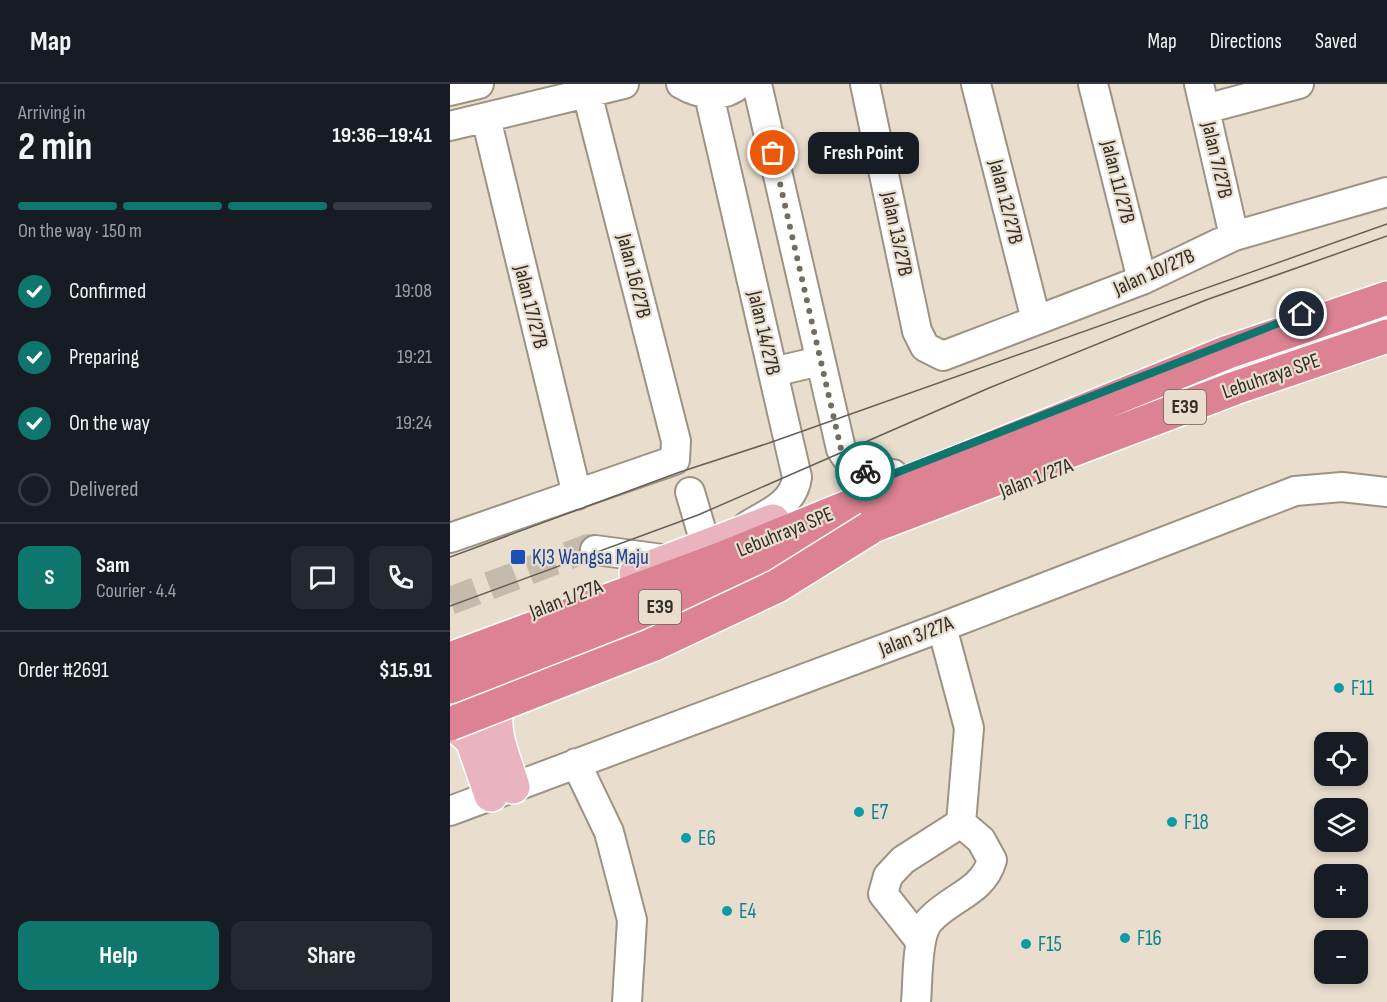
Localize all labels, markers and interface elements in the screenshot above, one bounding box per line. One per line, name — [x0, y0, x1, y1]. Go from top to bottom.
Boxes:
text: Map — [30, 25, 71, 58]
text: Map — [1147, 29, 1177, 54]
text: Directions — [1210, 29, 1282, 54]
text: Saved — [1315, 29, 1357, 54]
text: Arriving in — [18, 101, 86, 125]
street label: Jalan 7/27B — [1196, 118, 1238, 201]
text: 19:36–19:41 — [332, 122, 432, 149]
text: 2 min — [18, 124, 92, 171]
pin — [747, 127, 798, 178]
callout: Fresh Point — [809, 132, 920, 174]
icon: bag — [756, 136, 789, 169]
street label: Jalan 11/27B — [1095, 137, 1140, 226]
text: Fresh Point — [824, 141, 903, 165]
street label: Jalan 12/27B — [983, 156, 1029, 247]
street label: Jalan 13/27B — [876, 189, 918, 278]
text: On the way · 150 m — [18, 219, 142, 243]
street label: Jalan 16/27B — [611, 230, 657, 321]
street label: Jalan 10/27B — [1109, 243, 1198, 301]
street label: Jalan 17/27B — [508, 262, 553, 351]
icon: check — [18, 275, 51, 308]
text: Confirmed — [69, 278, 146, 305]
text: 19:08 — [395, 279, 432, 303]
street label: Jalan 14/27B — [742, 288, 786, 377]
pin — [1276, 288, 1327, 339]
icon: home — [1285, 297, 1318, 330]
icon: check — [18, 341, 51, 374]
text: Preparing — [69, 344, 139, 371]
text: 19:21 — [397, 345, 432, 369]
street label: Lebuhraya SPE — [1219, 348, 1323, 404]
road number: E39 — [1164, 390, 1206, 424]
icon: check — [18, 407, 51, 440]
text: On the way — [69, 410, 150, 437]
text: 19:24 — [396, 411, 432, 435]
courier — [835, 441, 895, 501]
street label: Jalan 1/27A — [995, 452, 1077, 504]
icon: bike — [849, 455, 882, 488]
text: Delivered — [69, 476, 138, 503]
street label: Lebuhraya SPE — [733, 501, 837, 563]
place label: KJ3 Wangsa Maju — [532, 545, 649, 570]
button: chat — [291, 546, 354, 609]
button: phone — [369, 546, 432, 609]
marker: KJ3 Wangsa Maju — [509, 548, 527, 566]
text: Sam — [96, 552, 130, 579]
text: S — [45, 564, 54, 591]
street label: Jalan 1/27A — [525, 573, 607, 625]
text: Courier · 4.4 — [96, 579, 176, 603]
road number: E39 — [639, 590, 681, 624]
street label: Jalan 3/27A — [874, 610, 958, 662]
text: Order #2691 — [18, 657, 109, 684]
text: $15.91 — [379, 657, 432, 684]
place label: F11 — [1351, 676, 1375, 701]
marker: F11 — [1332, 681, 1346, 695]
map controls — [1314, 732, 1368, 984]
button: locate — [1314, 732, 1368, 786]
button: layers — [1314, 798, 1368, 852]
place label: E7 — [871, 800, 889, 825]
marker: E7 — [852, 805, 866, 819]
place label: F18 — [1184, 810, 1209, 835]
marker: F18 — [1165, 815, 1179, 829]
place label: E6 — [698, 826, 716, 851]
marker: E6 — [679, 831, 693, 845]
button: + — [1314, 864, 1368, 918]
place label: E4 — [739, 899, 756, 924]
marker: E4 — [720, 904, 734, 918]
button: Help — [18, 921, 219, 990]
button: Share — [231, 921, 432, 990]
place label: F16 — [1137, 926, 1162, 951]
button: − — [1314, 930, 1368, 984]
marker: F16 — [1118, 931, 1132, 945]
place label: F15 — [1038, 932, 1062, 957]
marker: F15 — [1019, 937, 1033, 951]

